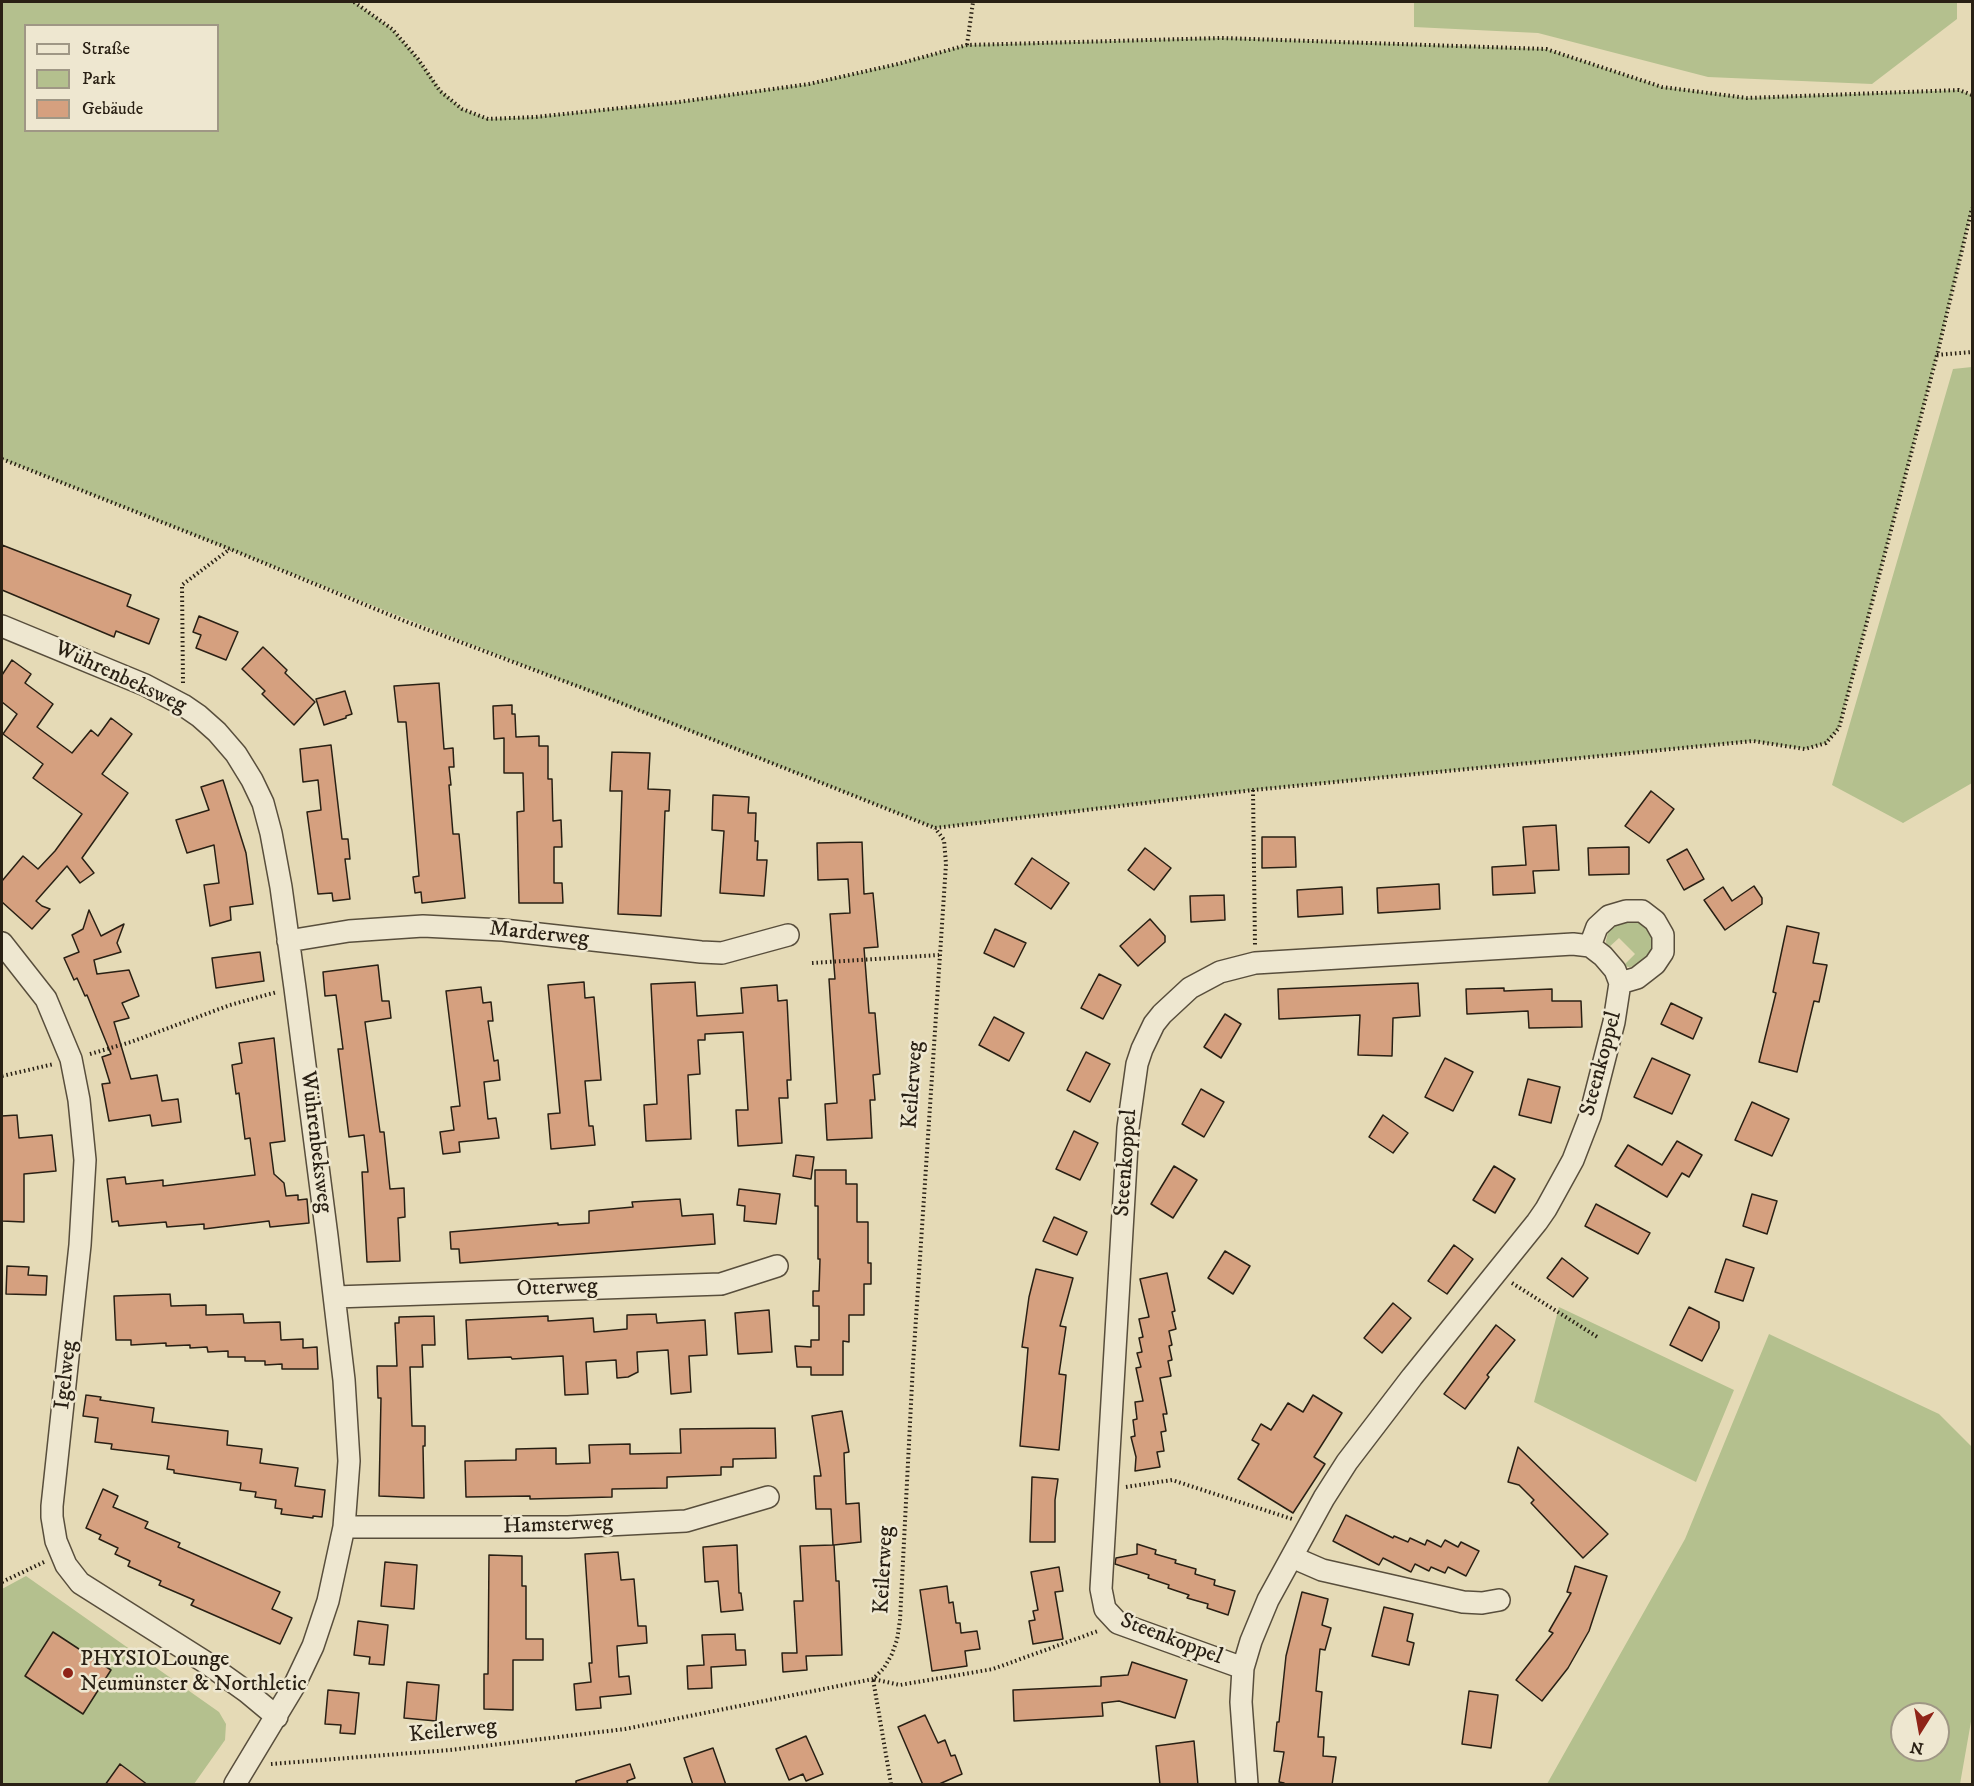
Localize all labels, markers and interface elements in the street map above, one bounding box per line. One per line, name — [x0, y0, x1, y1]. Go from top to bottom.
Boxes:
legend — [24, 24, 219, 132]
text: Straße — [82, 38, 130, 60]
text: Park — [82, 68, 116, 90]
text: Gebäude — [82, 98, 143, 120]
street label: Wührenbeksweg — [50, 636, 190, 720]
street label: Marderweg — [488, 917, 590, 953]
street label: Steenkoppel — [1575, 1009, 1629, 1119]
street label: Keilerweg — [898, 1040, 930, 1130]
street label: Wührenbeksweg — [293, 1070, 337, 1214]
street label: Steenkoppel — [1110, 1108, 1144, 1218]
street label: Otterweg — [516, 1274, 598, 1304]
street label: Igelweg — [50, 1339, 84, 1411]
street label: Hamsterweg — [503, 1511, 613, 1541]
street label: Keilerweg — [870, 1525, 900, 1615]
street label: Steenkoppel — [1116, 1608, 1226, 1672]
place label: PHYSIOLounge Neumünster & Northletic — [80, 1647, 307, 1699]
marker: PHYSIOLounge Neumünster & Northletic — [61, 1666, 75, 1680]
north arrow — [1890, 1702, 1950, 1762]
street label: Keilerweg — [408, 1714, 498, 1750]
text: N — [1909, 1737, 1925, 1759]

